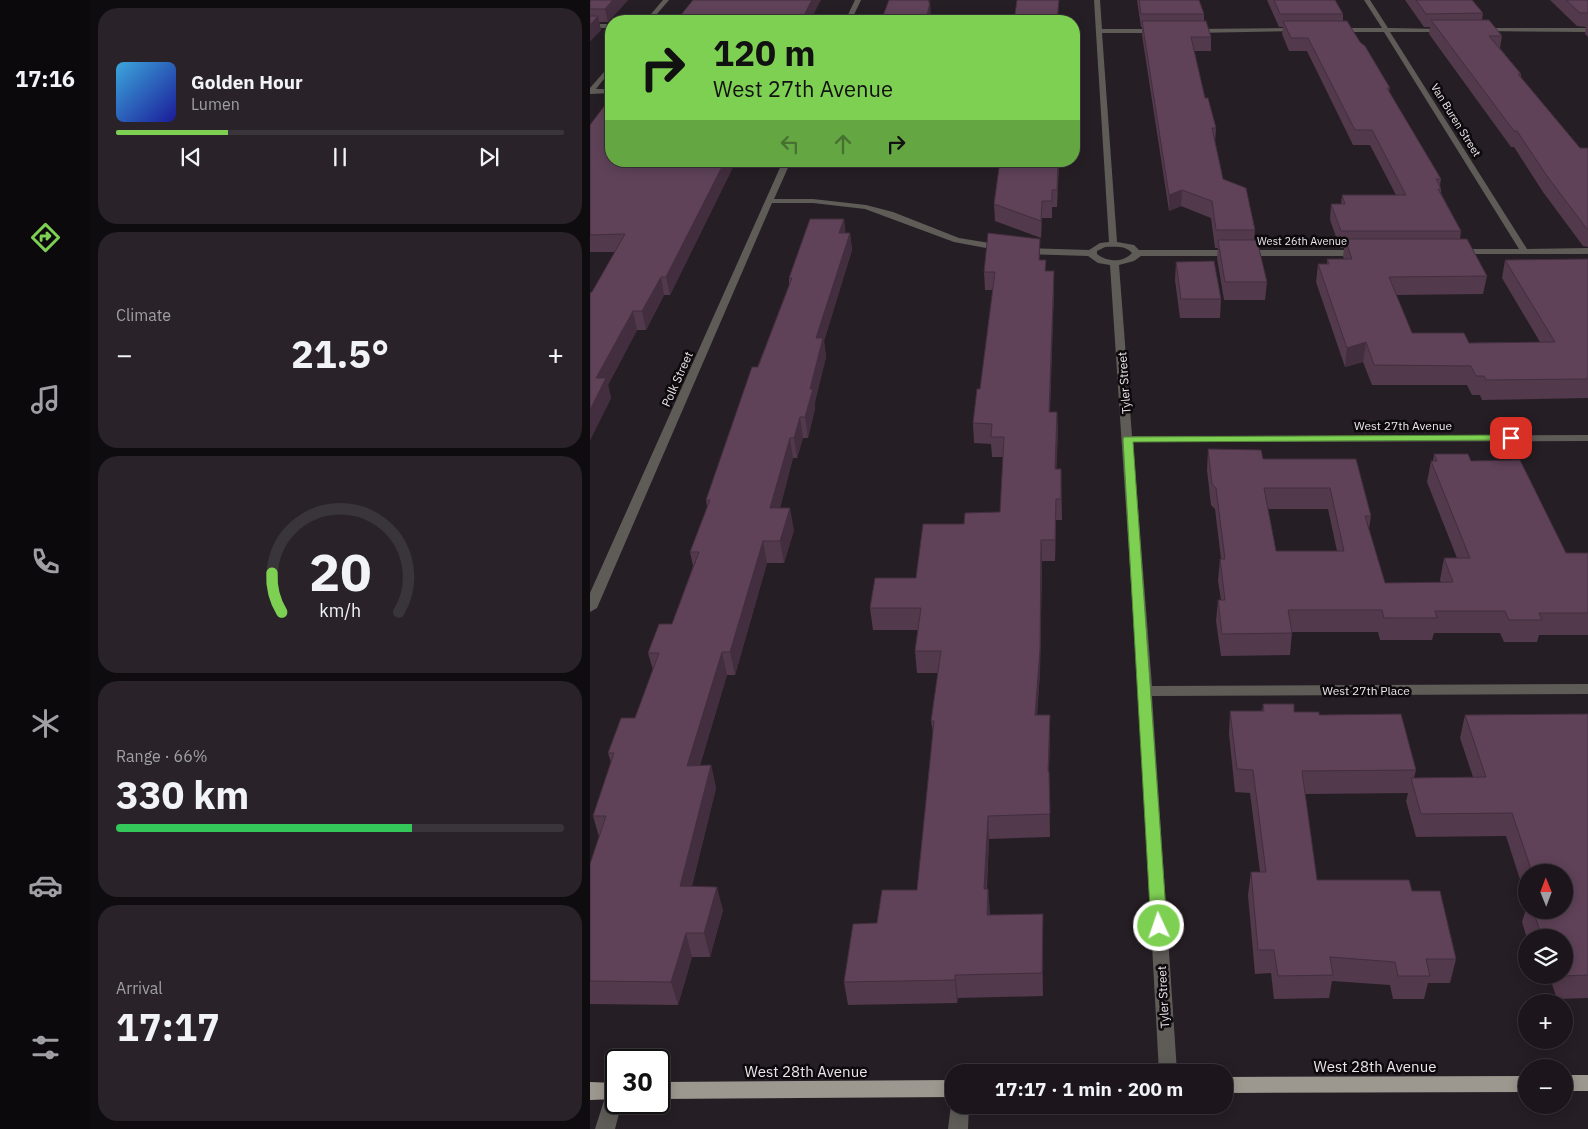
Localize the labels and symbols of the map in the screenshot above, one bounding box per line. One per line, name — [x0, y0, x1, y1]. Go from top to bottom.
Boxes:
street label: Van Buren Street — [1428, 81, 1484, 159]
street label: West 26th Avenue — [1257, 234, 1347, 248]
street label: Polk Street — [658, 349, 696, 409]
street label: Tyler Street — [1114, 351, 1134, 415]
pin — [1490, 417, 1532, 459]
street label: West 27th Avenue — [1354, 418, 1453, 433]
street label: West 27th Place — [1322, 683, 1410, 698]
north arrow — [1518, 864, 1572, 919]
position arrow — [1132, 899, 1184, 951]
street label: Tyler Street — [1154, 965, 1172, 1029]
speed limit sign: 30 — [605, 1049, 670, 1114]
street label: West 28th Avenue — [1314, 1057, 1436, 1076]
street label: West 28th Avenue — [745, 1062, 867, 1081]

